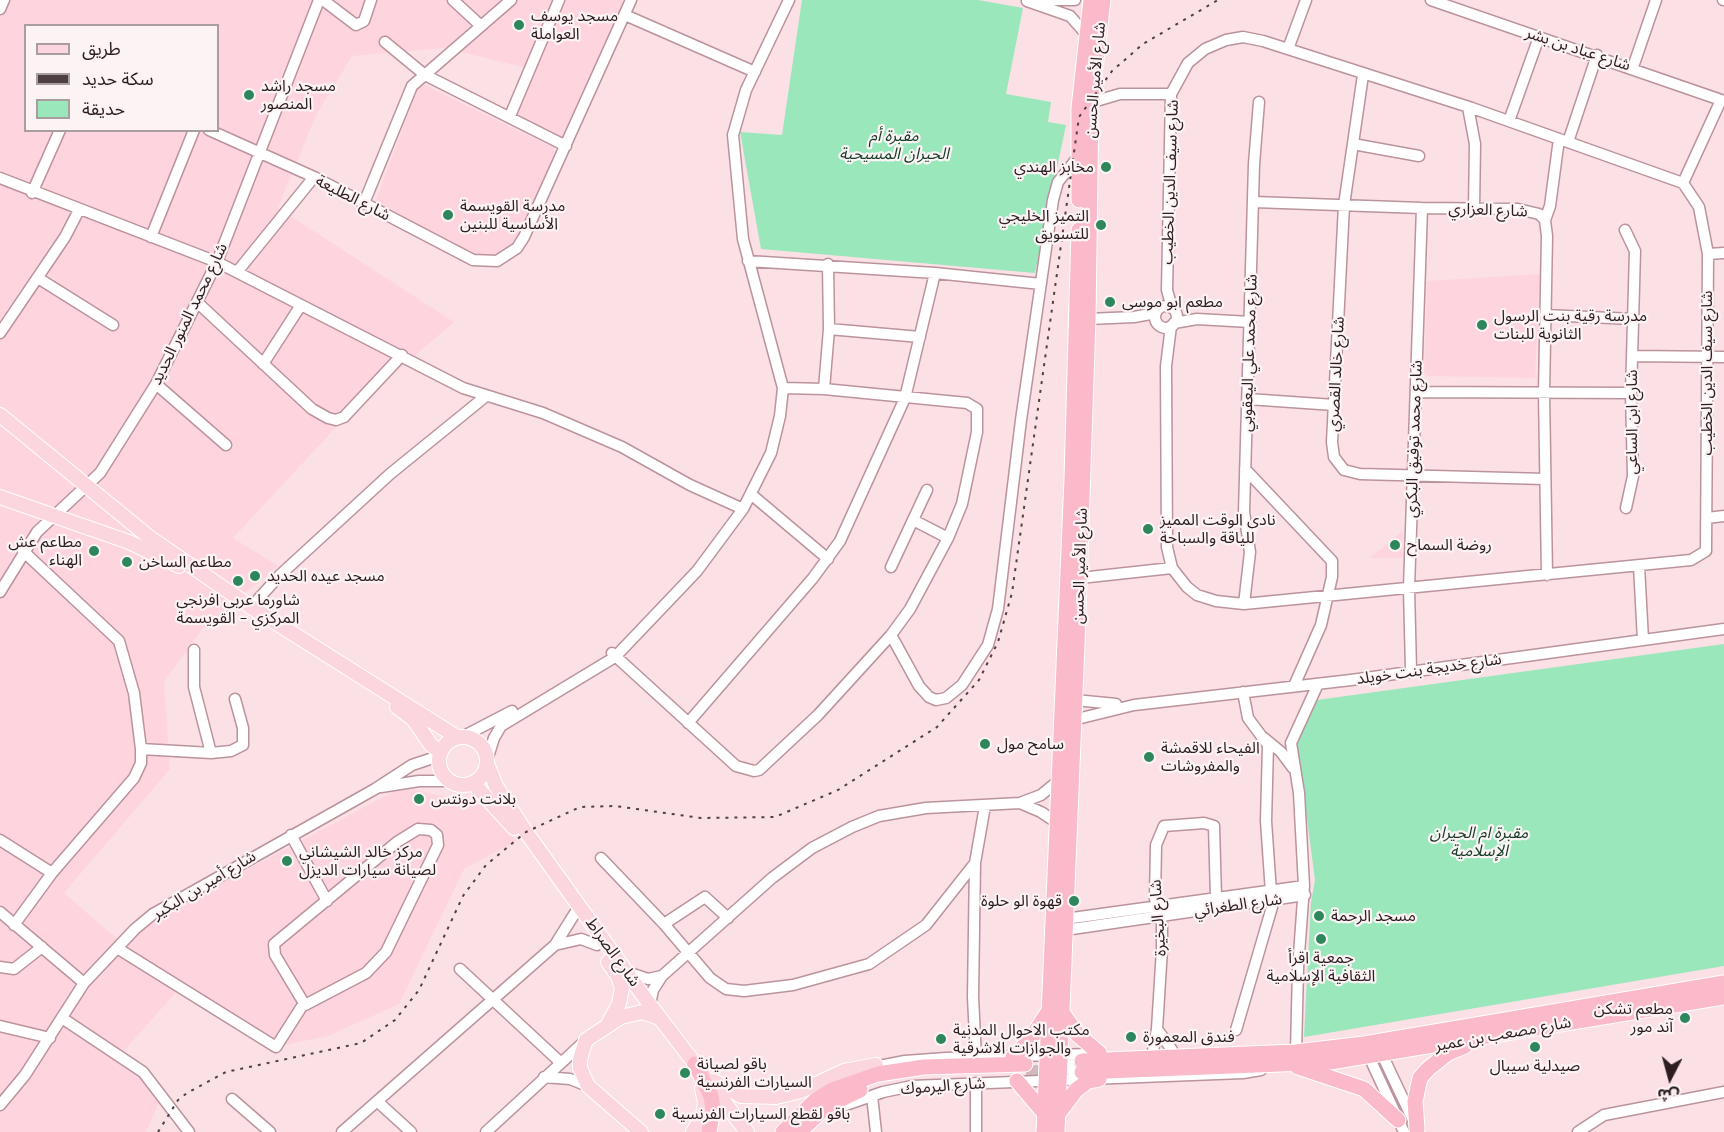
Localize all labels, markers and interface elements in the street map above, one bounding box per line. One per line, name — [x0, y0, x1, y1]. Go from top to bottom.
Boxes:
place label: مسجد يوسف العواملة — [531, 6, 618, 44]
marker: مسجد يوسف العواملة — [512, 18, 526, 32]
street label: شارع الأمير الحسن — [1080, 21, 1110, 139]
street label: شارع عباد بن بشر — [1523, 23, 1633, 75]
legend — [24, 24, 219, 132]
text: طريق — [82, 36, 121, 60]
text: سكة حديد — [82, 66, 154, 90]
place label: مسجد راشد المنصور — [261, 76, 336, 114]
marker: مسجد راشد المنصور — [242, 88, 256, 102]
text: حديقة — [82, 96, 125, 120]
street label: شارع سيف الدين الخطيب — [1158, 99, 1182, 265]
park label: مقبرة أم الحيران المسيحية — [839, 126, 949, 164]
place label: مخابز الهندي — [1014, 157, 1094, 177]
marker: مخابز الهندي — [1099, 160, 1113, 174]
street label: شارع الطليعة — [312, 171, 394, 225]
place label: مدرسة القويسمة الأساسية للبنين — [460, 196, 565, 234]
street label: شارع العزاري — [1448, 199, 1528, 221]
place label: التميز الخليجي للتسويق — [999, 206, 1089, 244]
marker: مدرسة القويسمة الأساسية للبنين — [441, 208, 455, 222]
marker: التميز الخليجي للتسويق — [1094, 218, 1108, 232]
street label: شارع محمد المنور الحديد — [146, 240, 232, 388]
street label: شارع محمد علي اليعقوبي — [1237, 274, 1261, 432]
street label: شارع سيف الدين الخطيب — [1697, 290, 1717, 456]
place label: مطعم ابو موسى — [1122, 292, 1223, 312]
marker: مطعم ابو موسى — [1103, 295, 1117, 309]
place label: مدرسة رقية بنت الرسول الثانوية للبنات — [1494, 306, 1647, 344]
street label: شارع خالد القصري — [1323, 316, 1349, 432]
marker: مدرسة رقية بنت الرسول الثانوية للبنات — [1475, 318, 1489, 332]
street label: شارع محمد توفيق البكري — [1402, 360, 1426, 518]
street label: شارع ابن الساعي — [1622, 370, 1642, 474]
street label: شارع الأمير الحسن — [1068, 507, 1092, 625]
place label: نادي الوقت المميز للياقة والسباحة — [1160, 510, 1276, 548]
marker: نادي الوقت المميز للياقة والسباحة — [1141, 522, 1155, 536]
place label: مطاعم عش الهناء — [8, 532, 82, 570]
place label: روضة السماح — [1407, 535, 1492, 555]
marker: روضة السماح — [1388, 538, 1402, 552]
marker: مطاعم عش الهناء — [87, 544, 101, 558]
place label: مطاعم الساخن — [139, 552, 232, 572]
marker: مطاعم الساخن — [120, 555, 134, 569]
place label: مسجد عيده الحديد — [267, 566, 385, 586]
marker: مسجد عيده الحديد — [248, 569, 262, 583]
marker: شاورما عربي افرنجي المركزي - القويسمة — [231, 574, 245, 588]
place label: شاورما عربي افرنجي المركزي - القويسمة — [176, 590, 300, 628]
street label: شارع خديجة بنت خويلد — [1355, 649, 1503, 689]
place label: سامح مول — [997, 734, 1064, 754]
marker: سامح مول — [978, 737, 992, 751]
place label: الفيحاء للاقمشة والمفروشات — [1161, 738, 1260, 776]
marker: الفيحاء للاقمشة والمفروشات — [1142, 750, 1156, 764]
place label: بلانت دونتس — [431, 789, 516, 809]
marker: بلانت دونتس — [412, 792, 426, 806]
park label: مقبرة ام الحيران الإسلامية — [1430, 823, 1528, 861]
place label: مركز خالد الشيشاني لصيانة سيارات الديزل — [299, 842, 436, 880]
street label: شارع أمير بن البكير — [149, 847, 259, 923]
marker: مركز خالد الشيشاني لصيانة سيارات الديزل — [280, 854, 294, 868]
street label: شارع البخيرة — [1146, 879, 1170, 957]
street label: شارع الطغرائي — [1193, 889, 1283, 921]
place label: قهوة الو حلوة — [981, 891, 1062, 911]
marker: قهوة الو حلوة — [1067, 894, 1081, 908]
place label: مسجد الرحمة — [1331, 906, 1416, 926]
marker: مسجد الرحمة — [1312, 909, 1326, 923]
street label: شارع الصراط — [582, 914, 644, 990]
marker: جمعية اقرأ الثقافية الإسلامية — [1314, 932, 1328, 946]
place label: جمعية اقرأ الثقافية الإسلامية — [1267, 948, 1375, 986]
place label: مطعم تشكن آند مور — [1594, 999, 1673, 1037]
marker: مطعم تشكن آند مور — [1678, 1011, 1692, 1025]
street label: شارع مصعب بن عمير — [1433, 1013, 1573, 1055]
place label: مكتب الاحوال المدنية والجوازات الاشرقية — [953, 1020, 1090, 1058]
place label: فندق المعمورة — [1143, 1027, 1235, 1047]
marker: فندق المعمورة — [1124, 1030, 1138, 1044]
marker: مكتب الاحوال المدنية والجوازات الاشرقية — [934, 1032, 948, 1046]
marker: صيدلية سيبال — [1528, 1040, 1542, 1054]
north arrow — [1640, 1048, 1700, 1108]
place label: باقو لصيانة السيارات الفرنسية — [697, 1054, 812, 1092]
place label: صيدلية سيبال — [1490, 1056, 1580, 1076]
marker: باقو لصيانة السيارات الفرنسية — [678, 1066, 692, 1080]
street label: شارع اليرموك — [900, 1073, 986, 1099]
text: ش — [1656, 1085, 1680, 1108]
place label: باقو لقطع السيارات الفرنسية — [672, 1104, 850, 1124]
marker: باقو لقطع السيارات الفرنسية — [653, 1107, 667, 1121]

